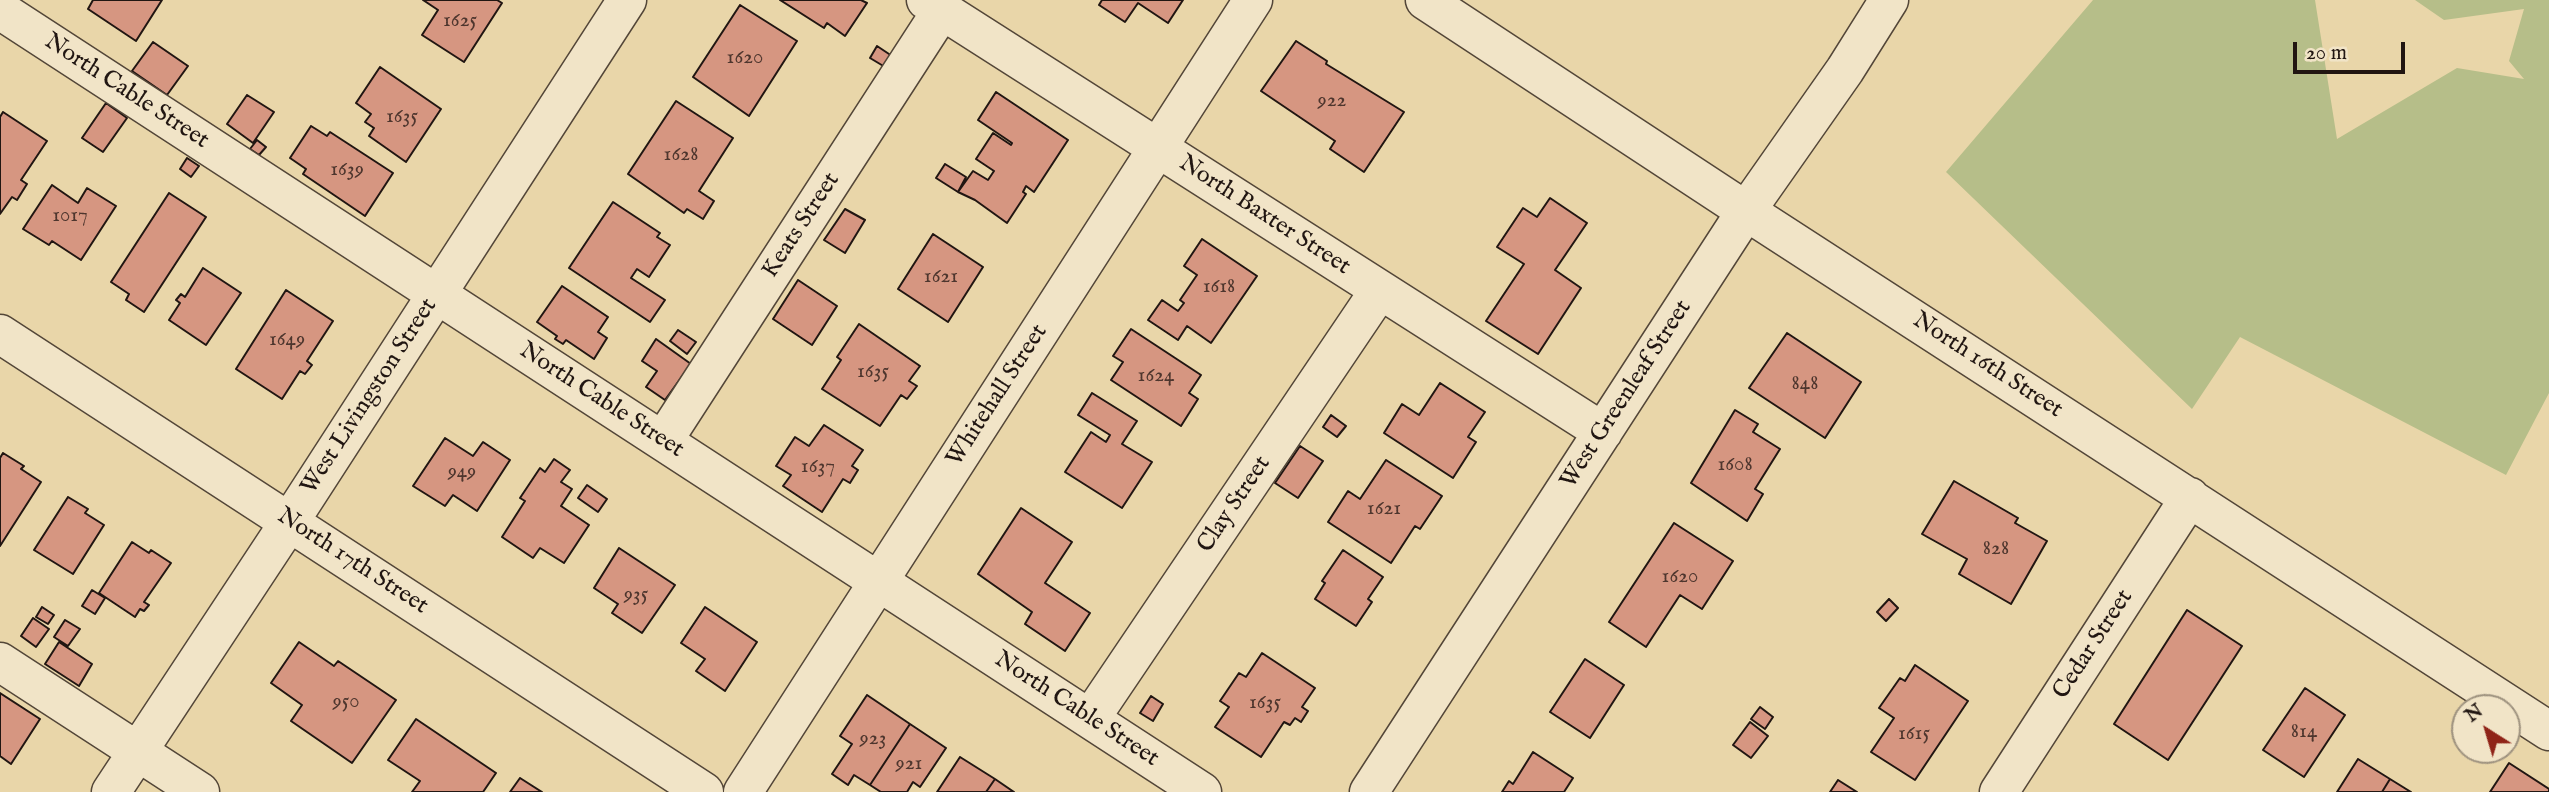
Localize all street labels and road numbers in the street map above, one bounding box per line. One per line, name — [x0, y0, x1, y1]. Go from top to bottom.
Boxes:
street label: North Cable Street — [38, 28, 214, 156]
street label: North Baxter Street — [1173, 150, 1355, 282]
street label: Keats Street — [757, 168, 847, 284]
street label: West Livingston Street — [296, 294, 444, 500]
street label: West Greenleaf Street — [1555, 295, 1699, 495]
street label: North 16th Street — [1907, 307, 2067, 425]
street label: Whitehall Street — [941, 320, 1055, 472]
street label: North Cable Street — [513, 337, 689, 465]
street label: Clay Street — [1192, 451, 1278, 559]
street label: North 17th Street — [271, 503, 433, 621]
street label: Cedar Street — [2048, 585, 2140, 705]
street label: North Cable Street — [988, 646, 1164, 774]

